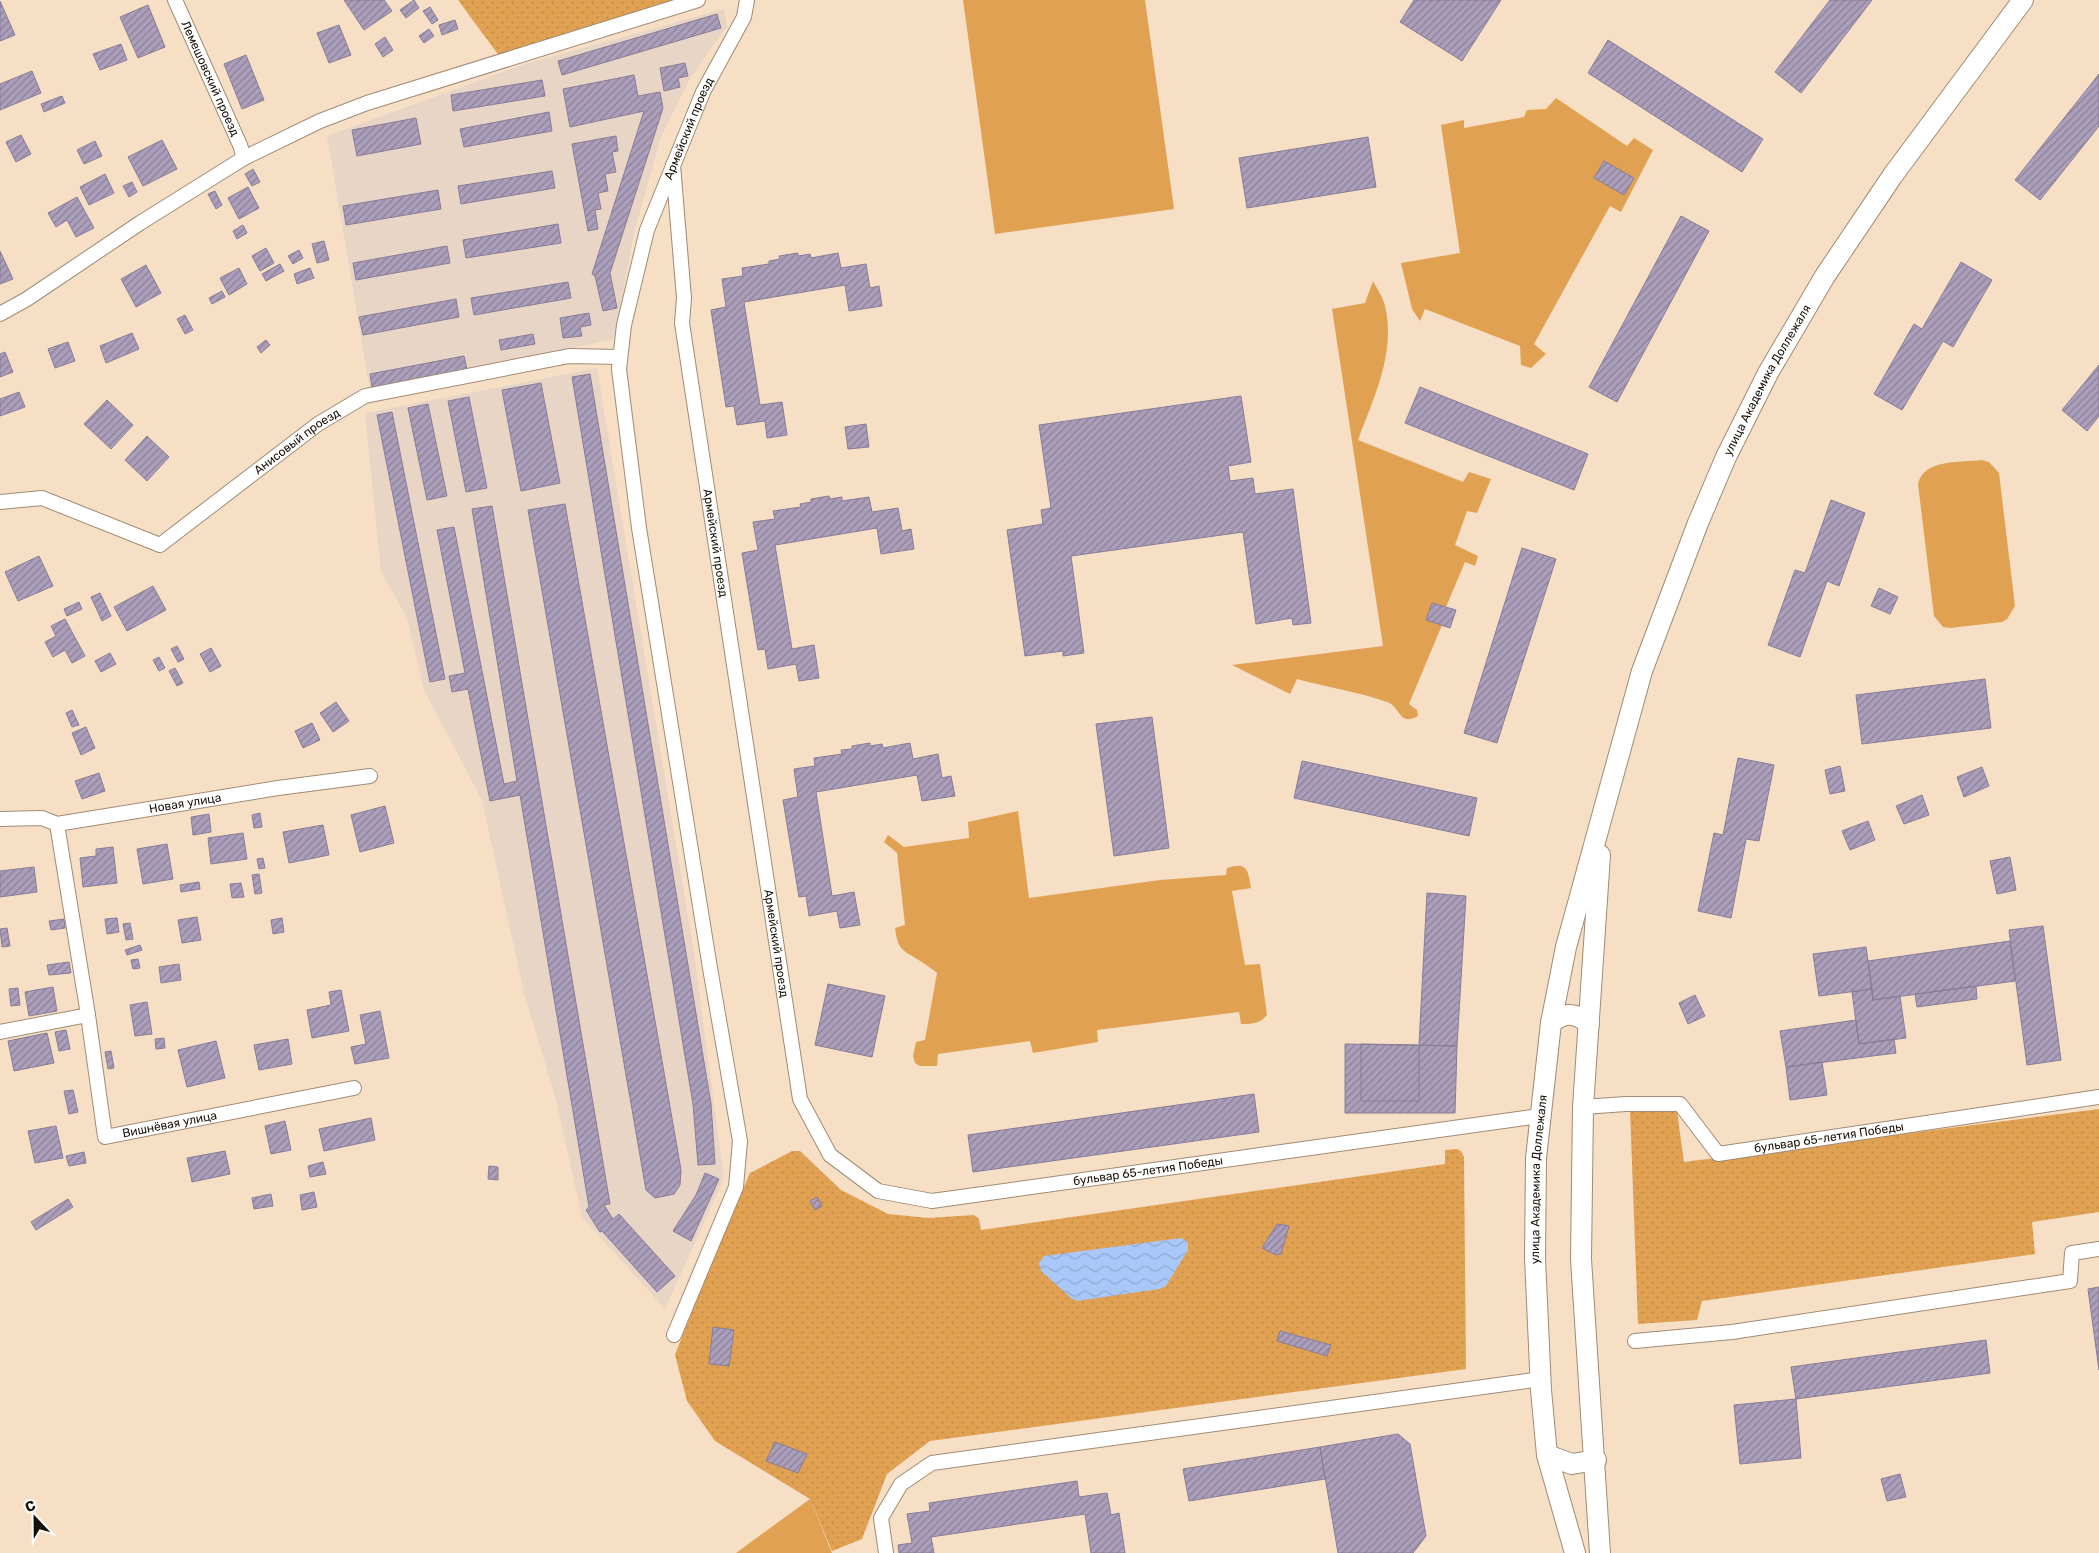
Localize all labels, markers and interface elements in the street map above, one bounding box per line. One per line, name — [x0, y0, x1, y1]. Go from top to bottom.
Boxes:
street label: Лемешовский проезд — [178, 19, 242, 138]
street label: Армейский проезд — [661, 75, 717, 182]
street label: улица Академика Доллежаля — [1721, 302, 1814, 458]
street label: Анисовый проезд — [251, 406, 342, 477]
street label: Армейский проезд — [700, 488, 731, 598]
street label: Новая улица — [148, 790, 222, 816]
street label: Армейский проезд — [761, 888, 791, 998]
street label: улица Академика Доллежаля — [1528, 1094, 1550, 1265]
street label: Вишнёвая улица — [121, 1108, 218, 1140]
street label: бульвар 65-летия Победы — [1753, 1119, 1905, 1156]
street label: бульвар 65-летия Победы — [1072, 1153, 1224, 1188]
north arrow — [10, 1493, 60, 1543]
text: С — [23, 1497, 38, 1516]

